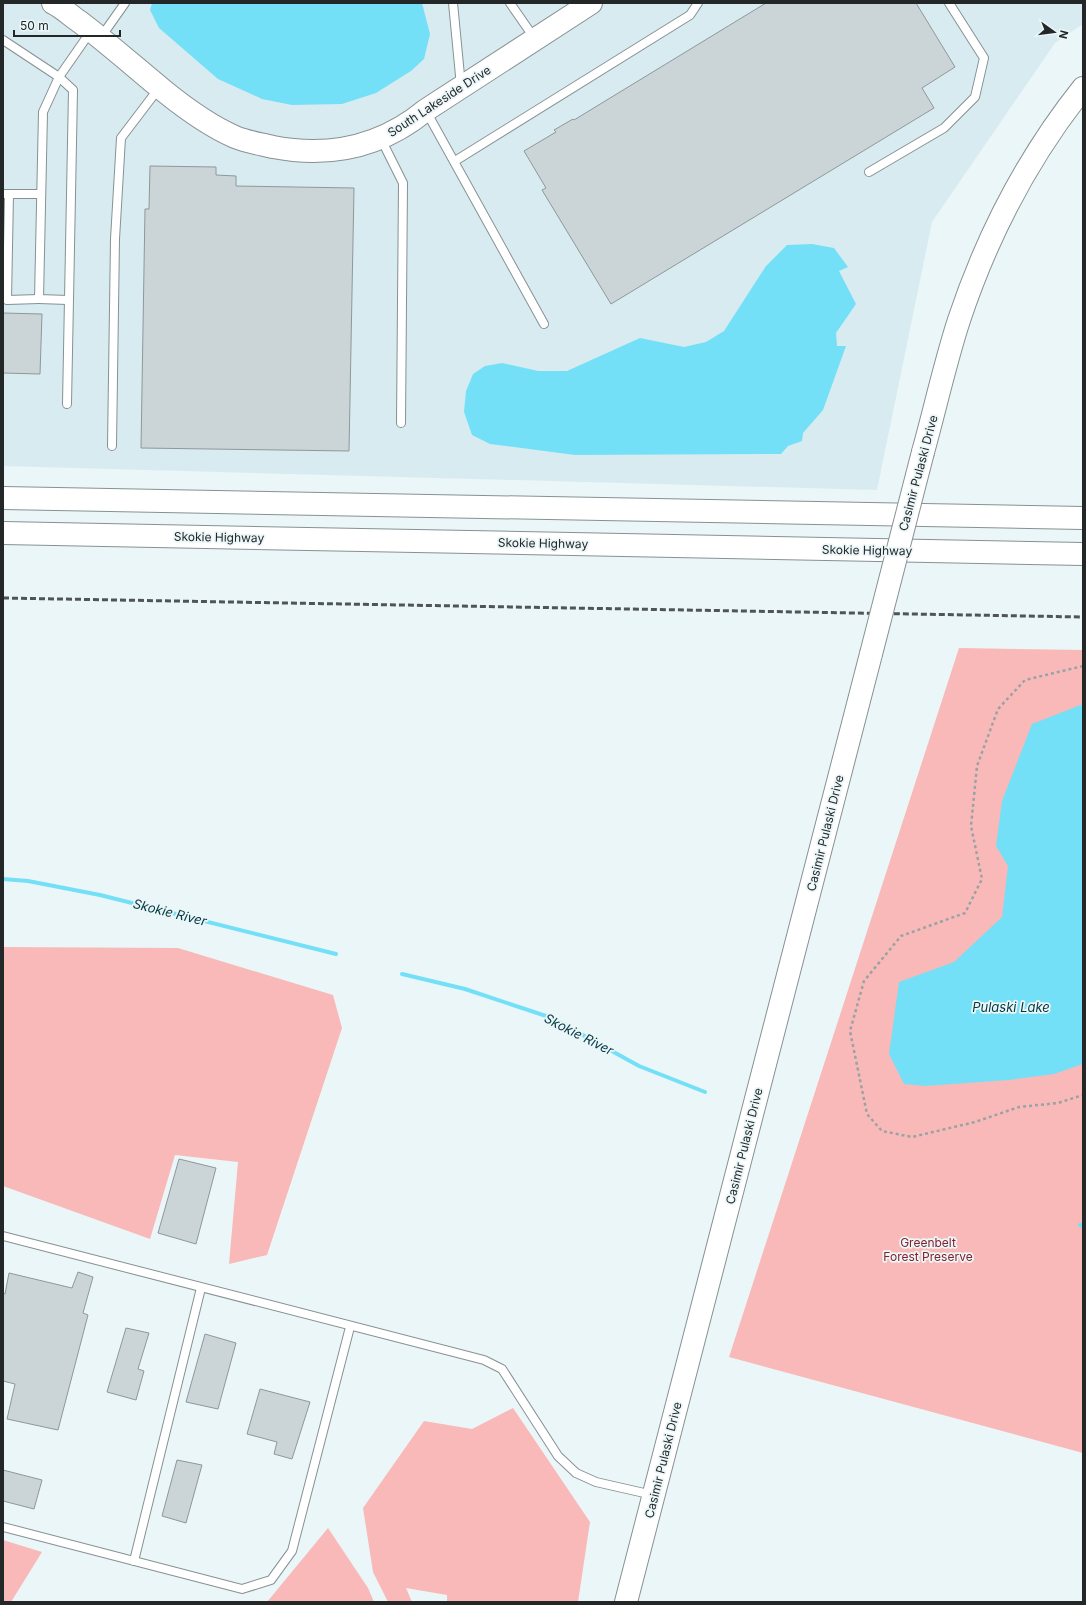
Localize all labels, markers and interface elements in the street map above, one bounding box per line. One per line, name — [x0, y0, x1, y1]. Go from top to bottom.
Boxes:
scale bar — [14, 12, 120, 38]
north arrow — [1034, 12, 1074, 52]
text: 50 m — [20, 18, 49, 33]
text: N — [1056, 29, 1072, 40]
street label: South Lakeside Drive — [385, 62, 493, 140]
street label: Casimir Pulaski Drive — [895, 413, 941, 533]
street label: Skokie Highway — [174, 529, 265, 545]
street label: Skokie Highway — [498, 535, 589, 551]
street label: Skokie Highway — [822, 542, 913, 558]
street label: Casimir Pulaski Drive — [803, 773, 847, 893]
water label: Skokie River — [131, 895, 210, 929]
water label: Pulaski Lake — [972, 999, 1050, 1015]
water label: Skokie River — [542, 1010, 617, 1059]
street label: Casimir Pulaski Drive — [722, 1086, 766, 1206]
park label: Greenbelt Forest Preserve — [883, 1235, 973, 1264]
street label: Casimir Pulaski Drive — [641, 1400, 685, 1520]

